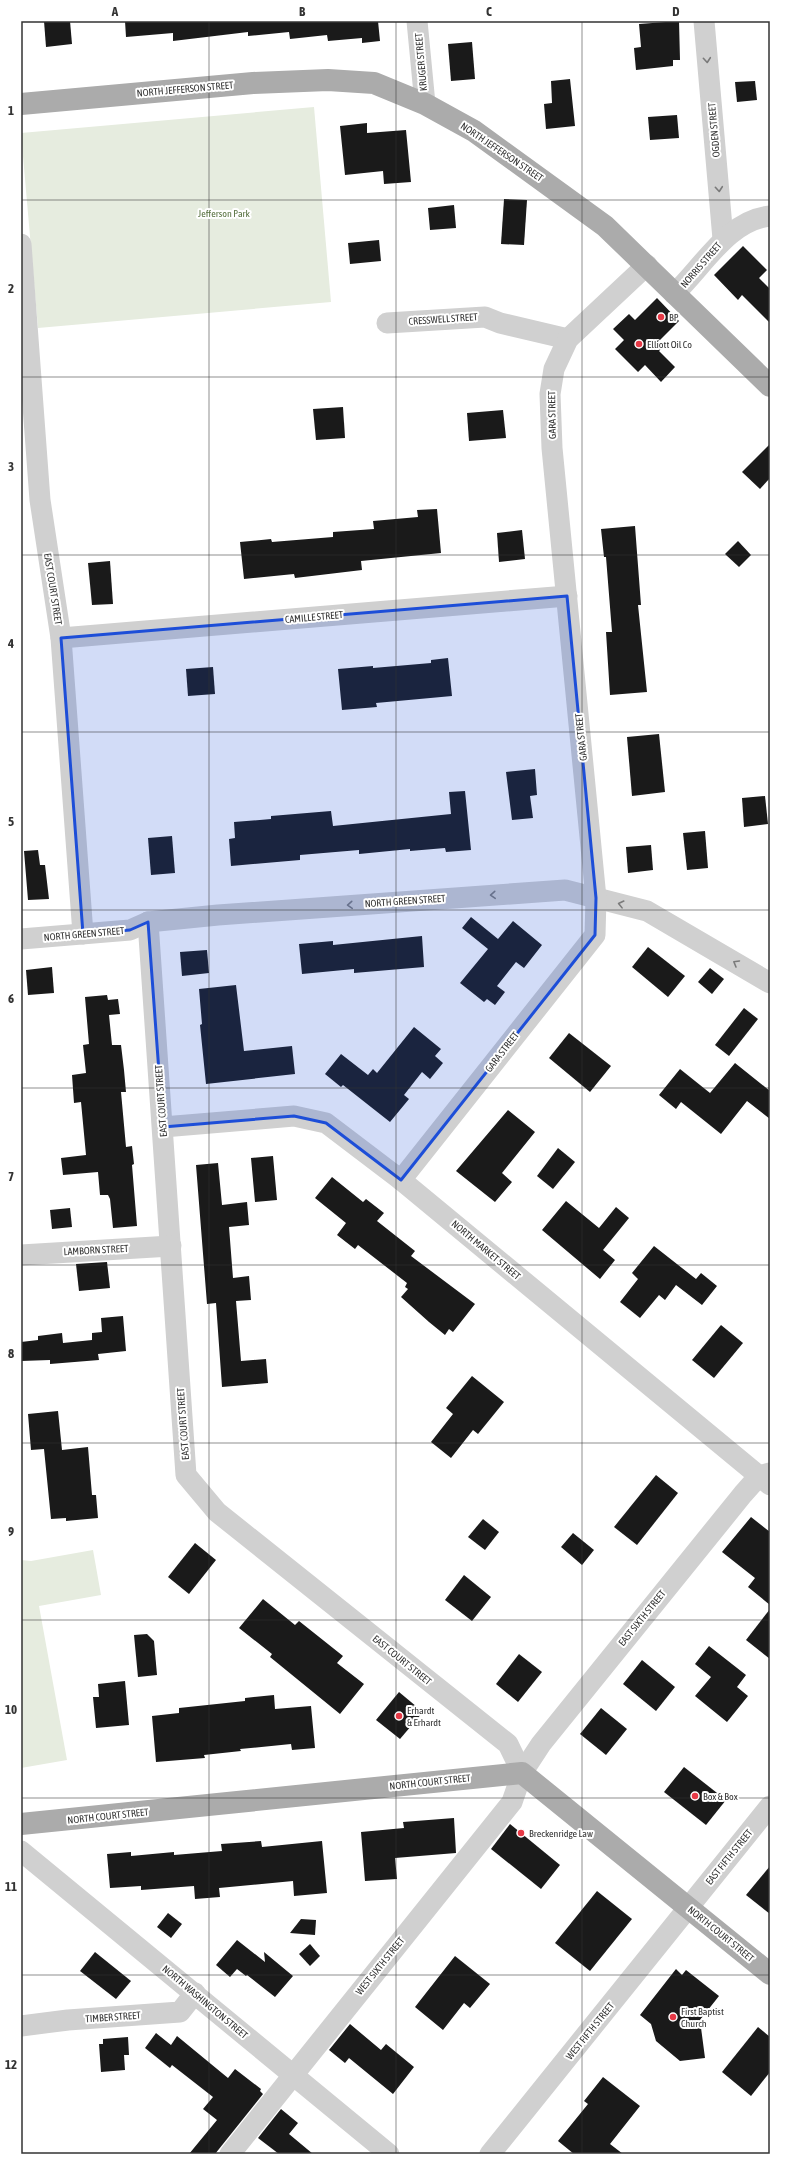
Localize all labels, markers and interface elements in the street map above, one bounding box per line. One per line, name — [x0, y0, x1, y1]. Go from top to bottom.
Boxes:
text: A — [111, 4, 119, 19]
text: B — [299, 4, 306, 19]
text: C — [486, 4, 492, 19]
text: D — [672, 4, 680, 19]
street label: KRUGER STREET — [413, 32, 429, 91]
one-way arrow — [703, 57, 712, 63]
street label: NORTH JEFFERSON STREET — [136, 79, 234, 99]
street label: OGDEN STREET — [706, 102, 722, 158]
text: 1 — [8, 103, 14, 118]
street label: NORTH JEFFERSON STREET — [459, 120, 546, 184]
one-way arrow — [714, 186, 723, 192]
park label: Jefferson Park — [198, 208, 250, 219]
street label: NORRIS STREET — [678, 240, 724, 290]
text: 2 — [8, 281, 14, 296]
street label: CRESSWELL STREET — [408, 311, 479, 327]
marker: BP — [656, 312, 666, 322]
place label: BP — [669, 312, 679, 323]
marker: Elliott Oil Co — [634, 339, 644, 349]
place label: Elliott Oil Co — [647, 339, 692, 350]
street label: GARA STREET — [546, 390, 558, 439]
text: 3 — [8, 459, 14, 474]
street label: EAST COURT STREET — [42, 552, 64, 626]
street label: CAMILLE STREET — [284, 609, 344, 625]
text: 4 — [7, 636, 14, 651]
street label: GARA STREET — [573, 712, 589, 761]
text: 5 — [8, 814, 14, 829]
one-way arrow — [490, 891, 496, 900]
street label: NORTH GREEN STREET — [364, 893, 446, 909]
one-way arrow — [347, 901, 353, 910]
one-way arrow — [618, 901, 624, 909]
street label: NORTH GREEN STREET — [43, 925, 125, 943]
one-way arrow — [733, 961, 740, 968]
text: 6 — [8, 991, 14, 1006]
street label: GARA STREET — [483, 1029, 521, 1074]
street label: EAST COURT STREET — [153, 1064, 169, 1138]
text: 7 — [8, 1169, 14, 1184]
street label: NORTH MARKET STREET — [449, 1218, 523, 1282]
street label: LAMBORN STREET — [63, 1243, 129, 1257]
text: 8 — [8, 1346, 14, 1361]
street label: EAST COURT STREET — [175, 1387, 191, 1461]
text: 9 — [8, 1524, 14, 1539]
street label: EAST SIXTH STREET — [616, 1587, 668, 1648]
street label: EAST COURT STREET — [370, 1633, 434, 1687]
text: 10 — [5, 1702, 17, 1717]
place label: Erhardt & Erhardt — [407, 1705, 441, 1728]
marker: Erhardt & Erhardt — [394, 1711, 404, 1721]
street label: NORTH COURT STREET — [389, 1772, 472, 1792]
marker: Box & Box — [690, 1791, 700, 1801]
place label: Box & Box — [703, 1791, 738, 1802]
street label: NORTH COURT STREET — [67, 1806, 150, 1826]
street label: EAST FIFTH STREET — [703, 1827, 755, 1887]
marker: Breckenridge Law — [516, 1828, 526, 1838]
place label: Breckenridge Law — [529, 1828, 593, 1839]
text: 11 — [5, 1879, 17, 1894]
street label: NORTH COURT STREET — [686, 1904, 757, 1964]
street label: WEST SIXTH STREET — [353, 1935, 407, 1997]
street label: NORTH WASHINGTON STREET — [160, 1963, 250, 2041]
street label: WEST FIFTH STREET — [564, 2000, 617, 2062]
place label: First Baptist Church — [681, 2006, 724, 2029]
street label: TIMBER STREET — [85, 2010, 142, 2024]
marker: First Baptist Church — [668, 2012, 678, 2022]
text: 12 — [5, 2057, 17, 2072]

